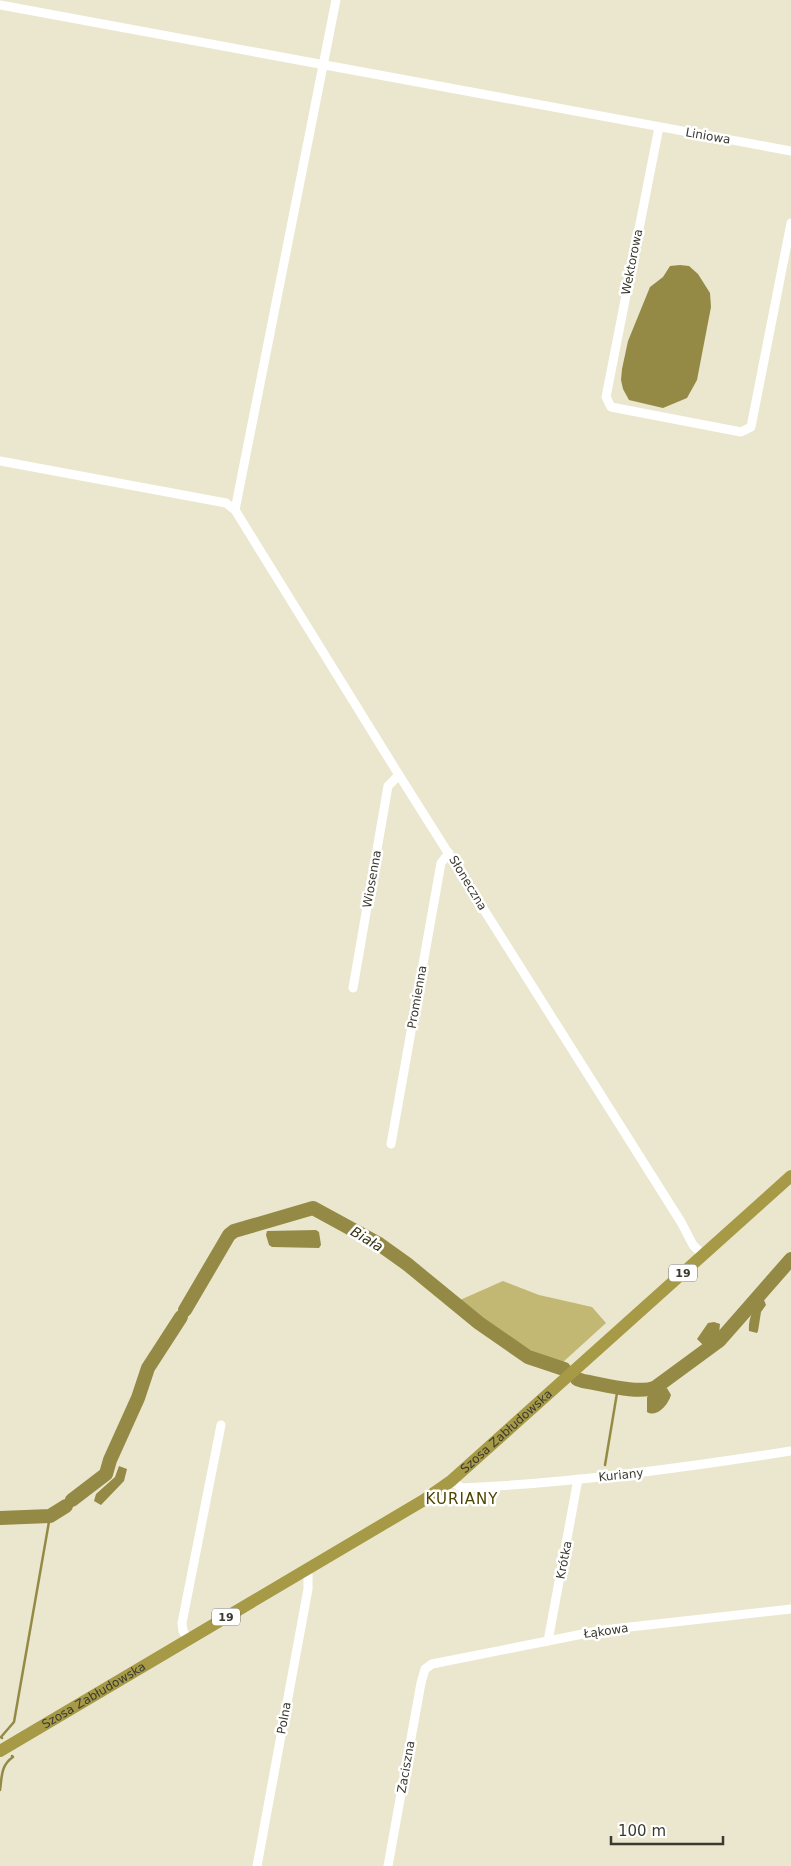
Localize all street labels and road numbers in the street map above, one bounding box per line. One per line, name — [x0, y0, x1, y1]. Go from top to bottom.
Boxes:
street label: Liniowa — [684, 125, 732, 147]
street label: Wektorowa — [619, 228, 645, 296]
street label: Wiosenna — [360, 849, 384, 909]
street label: Słoneczna — [446, 853, 490, 913]
street label: Promienna — [405, 964, 429, 1030]
road number: 19 — [669, 1264, 697, 1282]
street label: Szosa Zabłudowska — [458, 1387, 555, 1476]
street label: Kuriany — [598, 1466, 644, 1484]
street label: Krótka — [553, 1540, 575, 1580]
road number: 19 — [212, 1608, 240, 1625]
street label: Łąkowa — [582, 1621, 629, 1641]
street label: Szosa Zabłudowska — [39, 1659, 148, 1732]
street label: Polna — [274, 1701, 294, 1735]
street label: Zaciszna — [395, 1740, 417, 1794]

